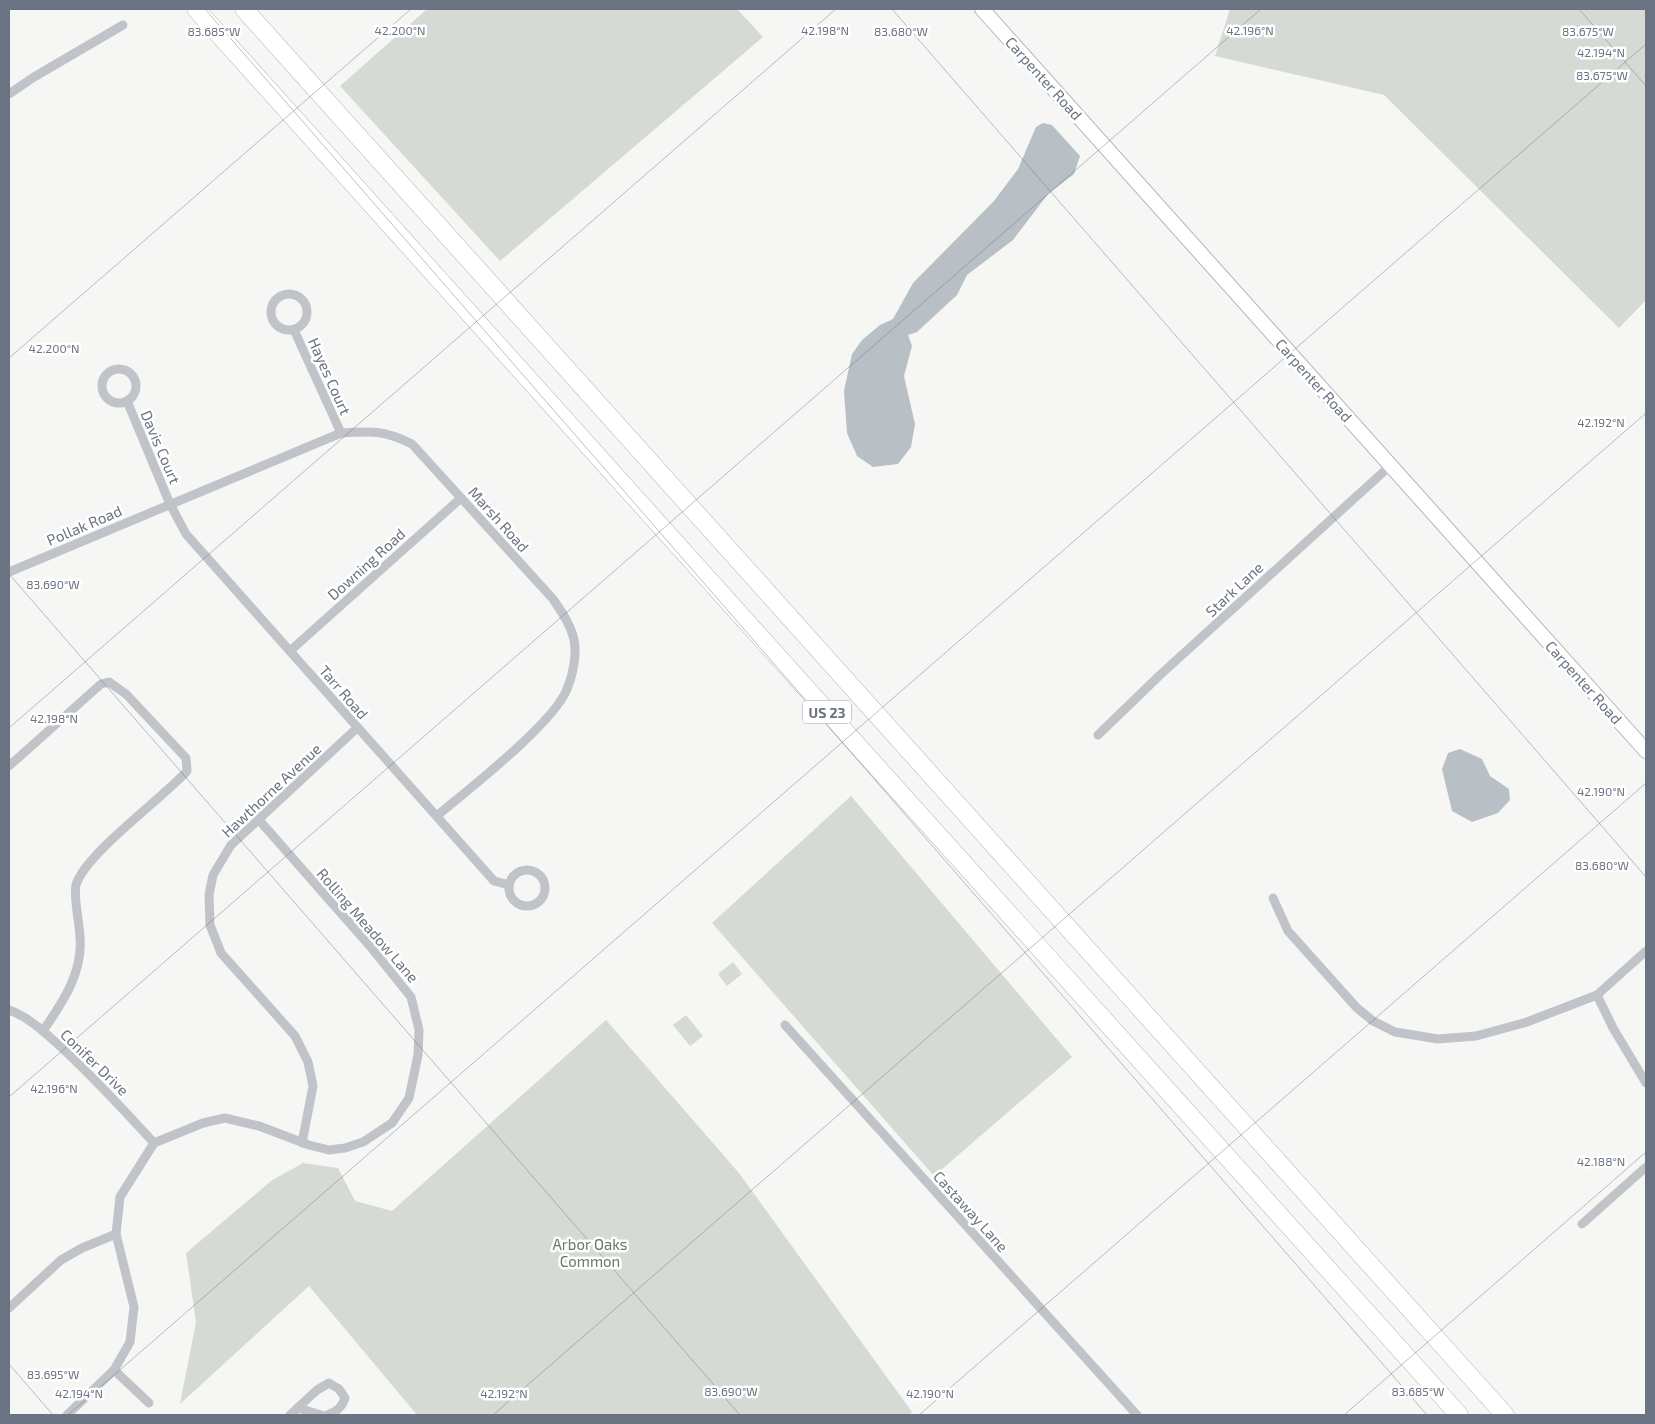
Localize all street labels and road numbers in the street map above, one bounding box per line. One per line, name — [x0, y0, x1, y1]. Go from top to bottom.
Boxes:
street label: Carpenter Road — [1002, 33, 1086, 123]
street label: Hayes Court — [305, 335, 355, 418]
street label: Carpenter Road — [1272, 335, 1356, 425]
street label: Davis Court — [137, 407, 185, 487]
street label: Marsh Road — [465, 483, 533, 555]
street label: Pollak Road — [44, 501, 124, 549]
street label: Downing Road — [323, 524, 409, 604]
street label: Stark Lane — [1202, 558, 1266, 620]
street label: Carpenter Road — [1542, 637, 1626, 727]
street label: Tarr Road — [316, 662, 372, 722]
road number: US 23 — [803, 700, 851, 724]
street label: Hawthorne Avenue — [217, 739, 325, 841]
street label: Rolling Meadow Lane — [314, 864, 422, 986]
street label: Conifer Drive — [57, 1025, 133, 1099]
street label: Castaway Lane — [930, 1167, 1012, 1255]

